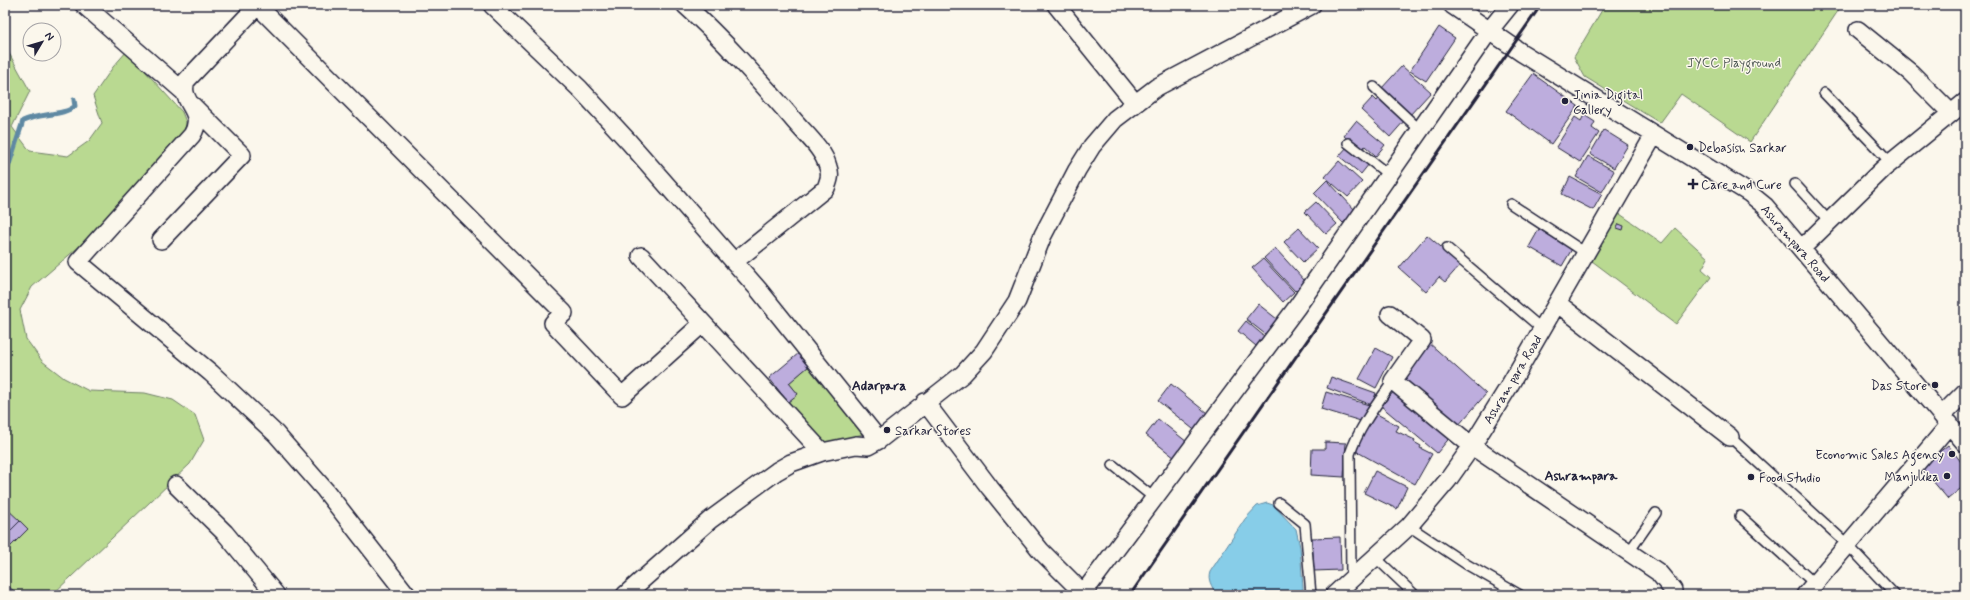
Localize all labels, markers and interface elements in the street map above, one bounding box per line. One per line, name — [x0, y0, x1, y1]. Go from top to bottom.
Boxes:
north arrow — [22, 22, 62, 62]
text: N — [41, 29, 57, 44]
park label: JYCC Playground — [1687, 55, 1781, 74]
place label: Jinia Digital Gallery — [1573, 87, 1643, 119]
marker: Jinia Digital Gallery — [1560, 96, 1570, 106]
place label: Debasish Sarkar — [1698, 140, 1787, 157]
marker: Debasish Sarkar — [1685, 142, 1695, 152]
place label: Care and Cure — [1701, 177, 1782, 194]
marker: Care and Cure — [1688, 179, 1698, 189]
street label: Ashrampara Road — [1757, 202, 1833, 286]
street label: Ashram para Road — [1480, 332, 1547, 427]
district label: Adarpara — [852, 377, 906, 395]
place label: Das Store — [1871, 378, 1927, 395]
marker: Das Store — [1930, 380, 1940, 390]
place label: Sarkar Stores — [895, 423, 971, 440]
marker: Sarkar Stores — [882, 425, 892, 435]
place label: Economic Sales Agency — [1815, 447, 1944, 466]
marker: Economic Sales Agency — [1947, 449, 1957, 459]
district label: Ashrampara — [1544, 467, 1618, 485]
place label: Manjulika — [1884, 469, 1939, 486]
place label: Food Studio — [1759, 470, 1820, 487]
marker: Manjulika — [1942, 471, 1952, 481]
marker: Food Studio — [1746, 472, 1756, 482]

